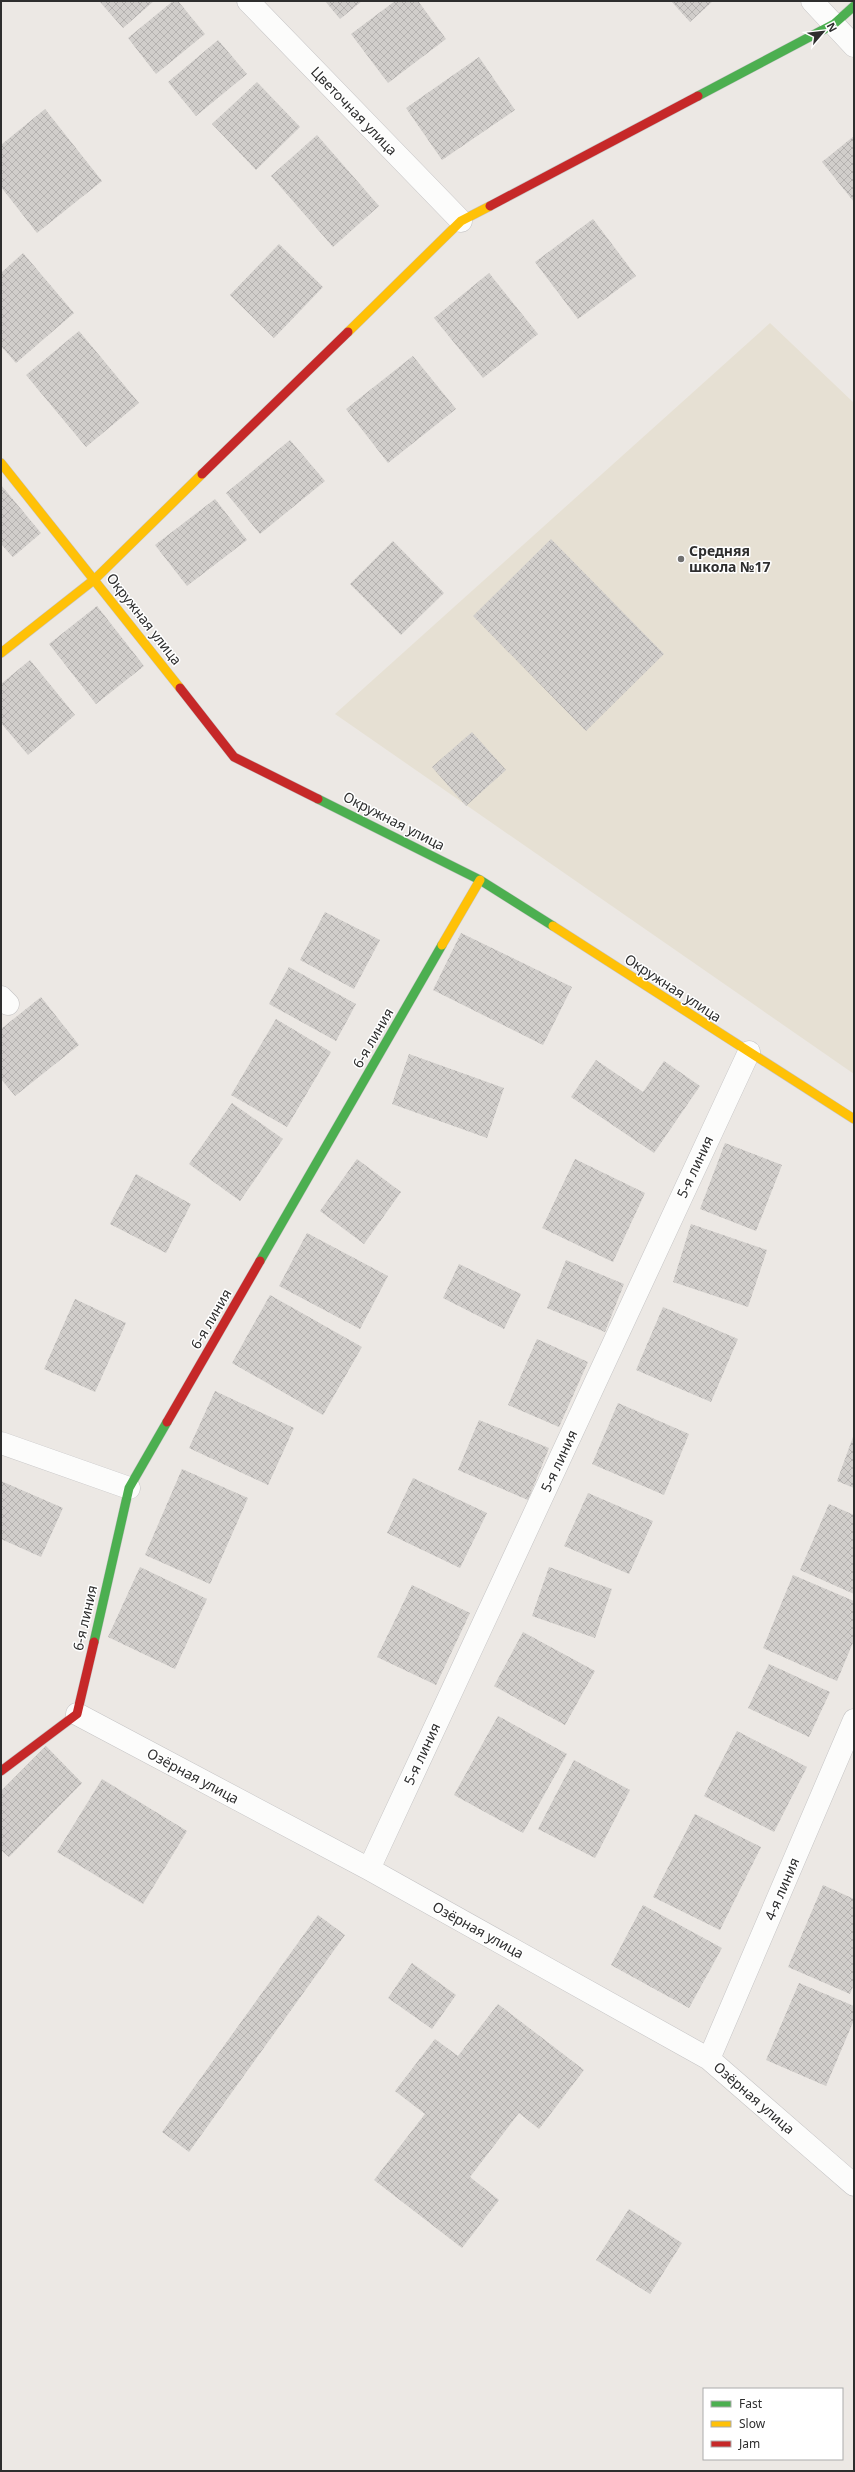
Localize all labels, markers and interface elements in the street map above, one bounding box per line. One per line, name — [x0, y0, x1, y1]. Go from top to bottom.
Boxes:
north arrow — [803, 12, 843, 52]
text: N — [824, 20, 841, 35]
street label: Цветочная улица — [307, 62, 402, 159]
place label: Средняя школа №17 — [689, 541, 771, 576]
marker: Средняя школа №17 — [676, 554, 686, 564]
street label: Окружная улица — [103, 569, 186, 669]
street label: Окружная улица — [340, 787, 448, 854]
street label: Окружная улица — [621, 949, 725, 1026]
street label: 6-я линия — [348, 1004, 397, 1071]
street label: 5-я линия — [672, 1133, 717, 1201]
street label: 6-я линия — [186, 1285, 235, 1352]
street label: 5-я линия — [536, 1427, 581, 1495]
street label: 6-я линия — [68, 1583, 101, 1652]
street label: 5-я линия — [399, 1720, 444, 1788]
street label: Озёрная улица — [144, 1743, 243, 1808]
street label: 4-я линия — [760, 1854, 803, 1923]
street label: Озёрная улица — [429, 1897, 527, 1962]
street label: Озёрная улица — [710, 2057, 799, 2138]
legend — [703, 2388, 843, 2460]
text: Fast — [739, 2395, 763, 2412]
text: Slow — [739, 2415, 766, 2432]
text: Jam — [738, 2435, 760, 2452]

